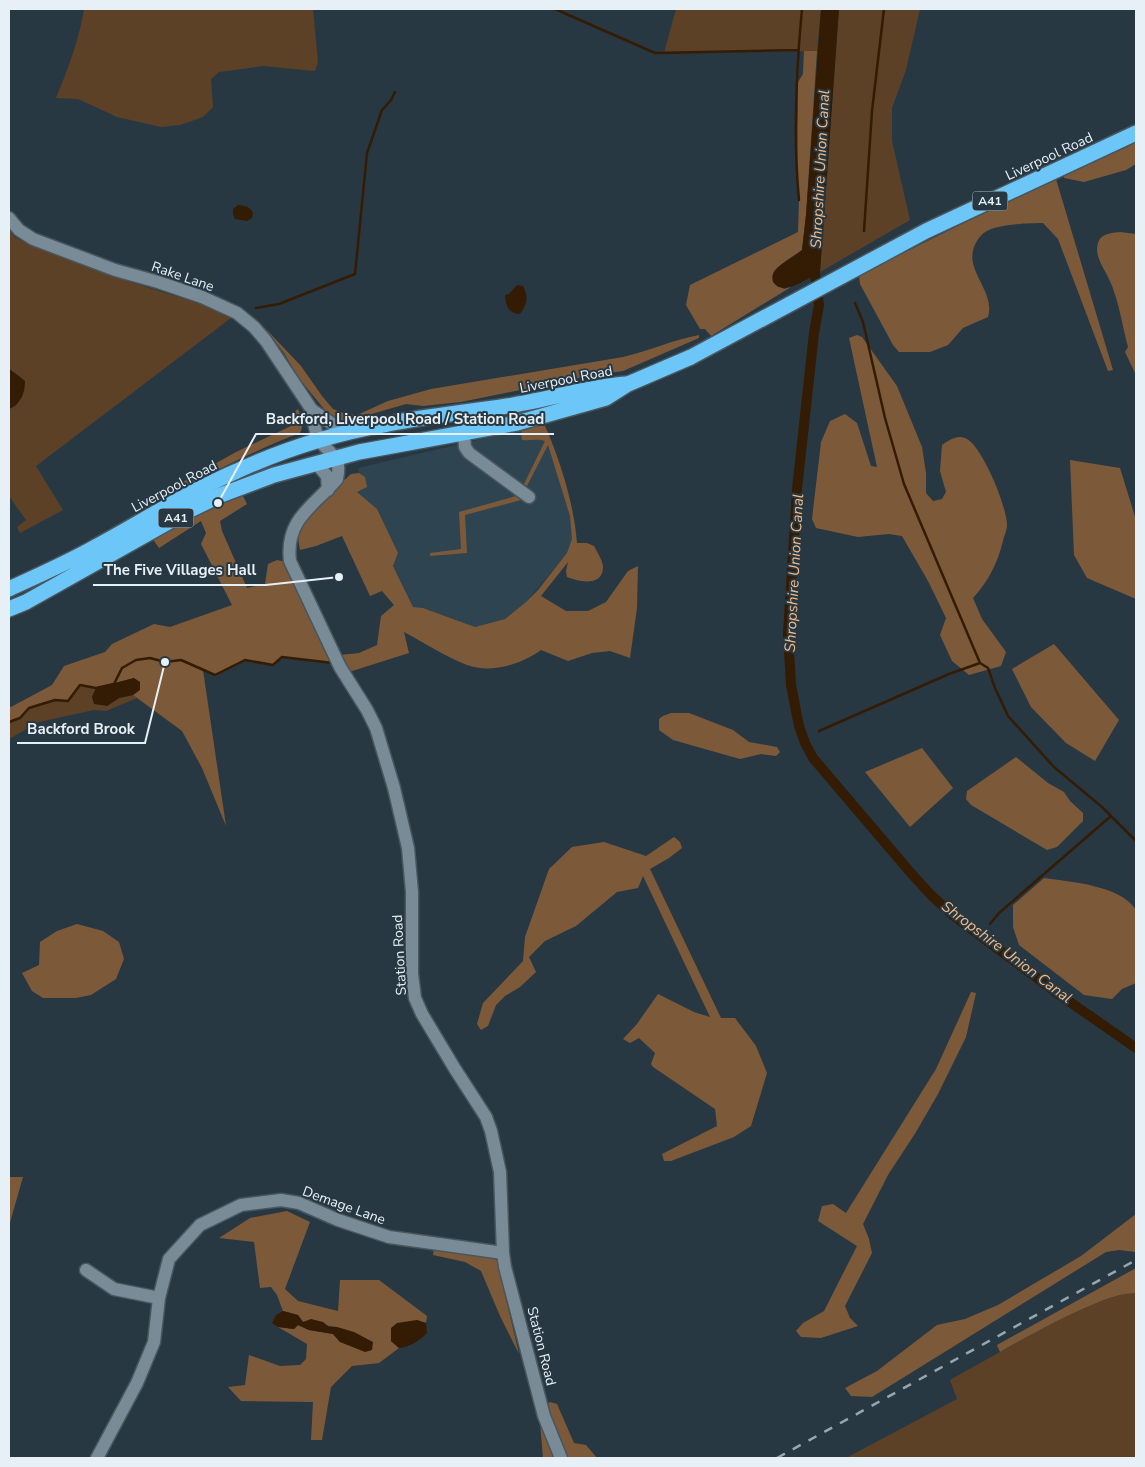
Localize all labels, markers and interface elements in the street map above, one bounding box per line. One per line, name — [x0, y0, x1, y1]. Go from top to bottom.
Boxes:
water label: Shropshire Union Canal — [806, 89, 834, 249]
street label: Liverpool Road — [1002, 128, 1096, 185]
road number: A41 — [972, 192, 1008, 210]
street label: Rake Lane — [149, 257, 217, 296]
street label: Liverpool Road — [518, 361, 614, 398]
callout: Backford, Liverpool Road / Station Road — [256, 404, 554, 434]
text: Backford, Liverpool Road / Station Road — [266, 409, 544, 429]
street label: Liverpool Road — [128, 456, 220, 517]
water label: Shropshire Union Canal — [780, 493, 808, 653]
road number: A41 — [158, 508, 194, 528]
callout: The Five Villages Hall — [93, 555, 266, 585]
text: The Five Villages Hall — [104, 560, 257, 580]
callout: Backford Brook — [17, 713, 145, 743]
text: Backford Brook — [27, 719, 136, 739]
water label: Shropshire Union Canal — [938, 896, 1076, 1008]
street label: Station Road — [388, 914, 411, 996]
street label: Demage Lane — [300, 1182, 388, 1229]
street label: Station Road — [523, 1305, 561, 1388]

